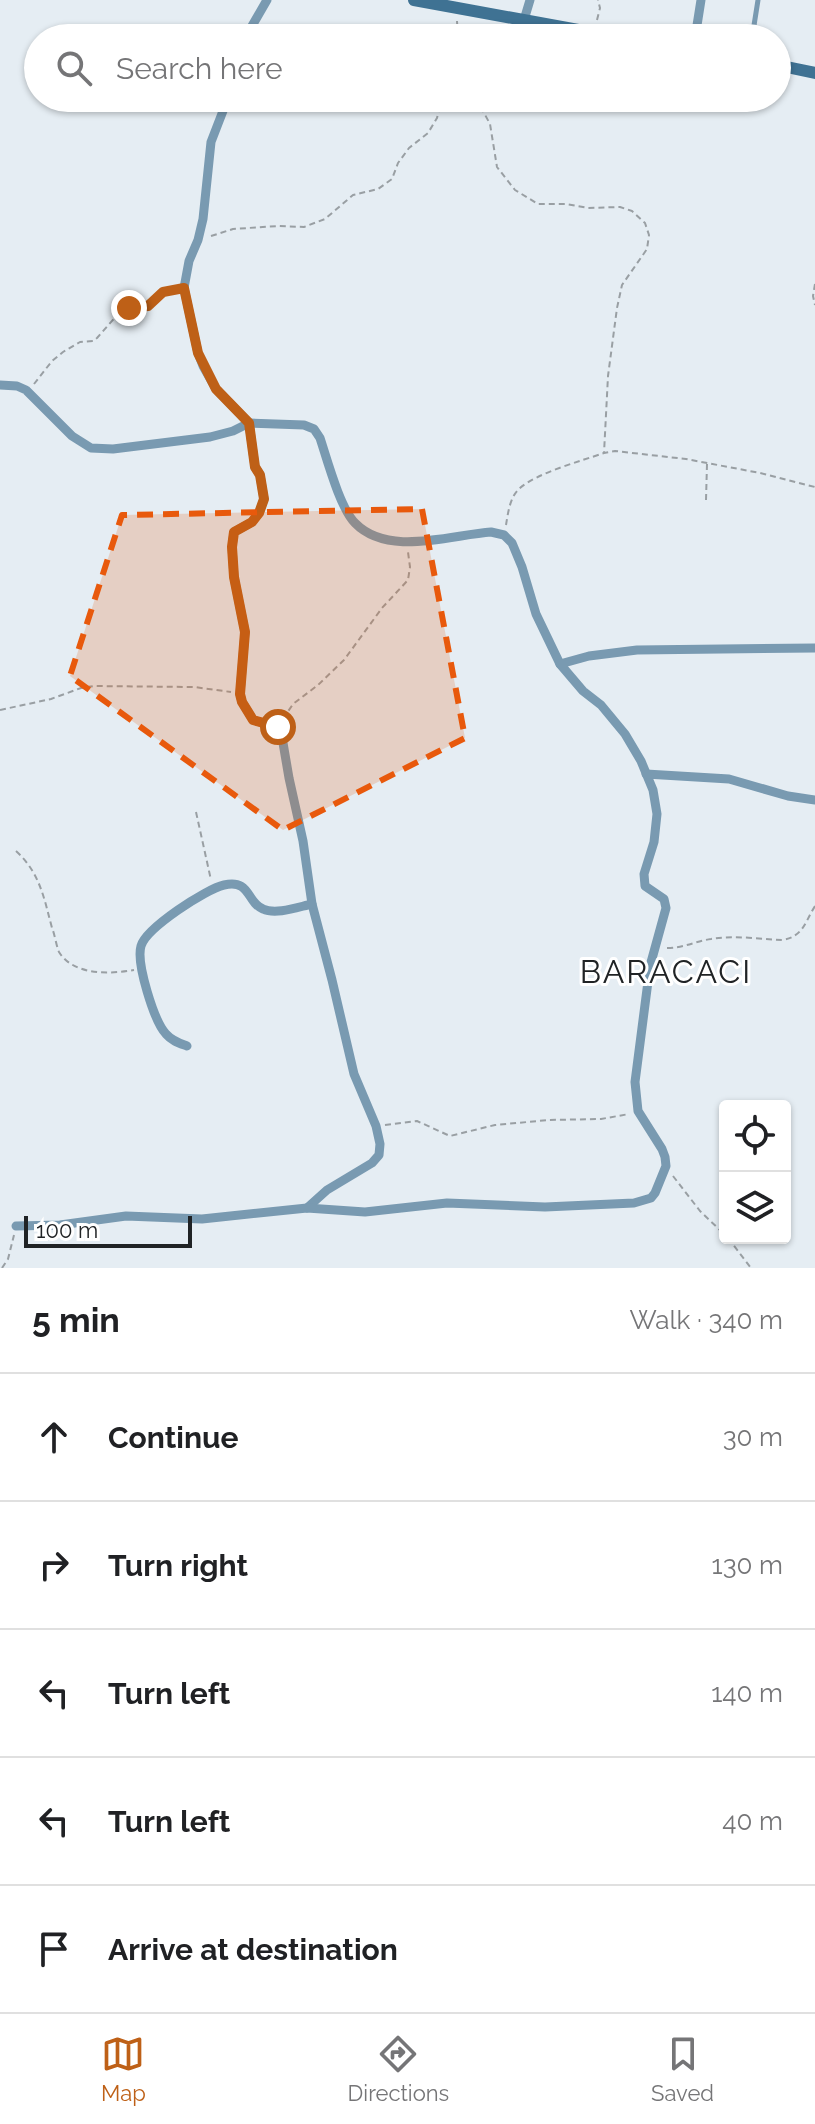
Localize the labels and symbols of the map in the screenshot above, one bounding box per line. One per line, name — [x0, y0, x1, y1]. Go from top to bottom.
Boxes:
route end — [111, 290, 147, 326]
route start — [260, 709, 296, 745]
district label: BARACACI — [580, 953, 752, 990]
scale bar — [24, 1212, 192, 1248]

